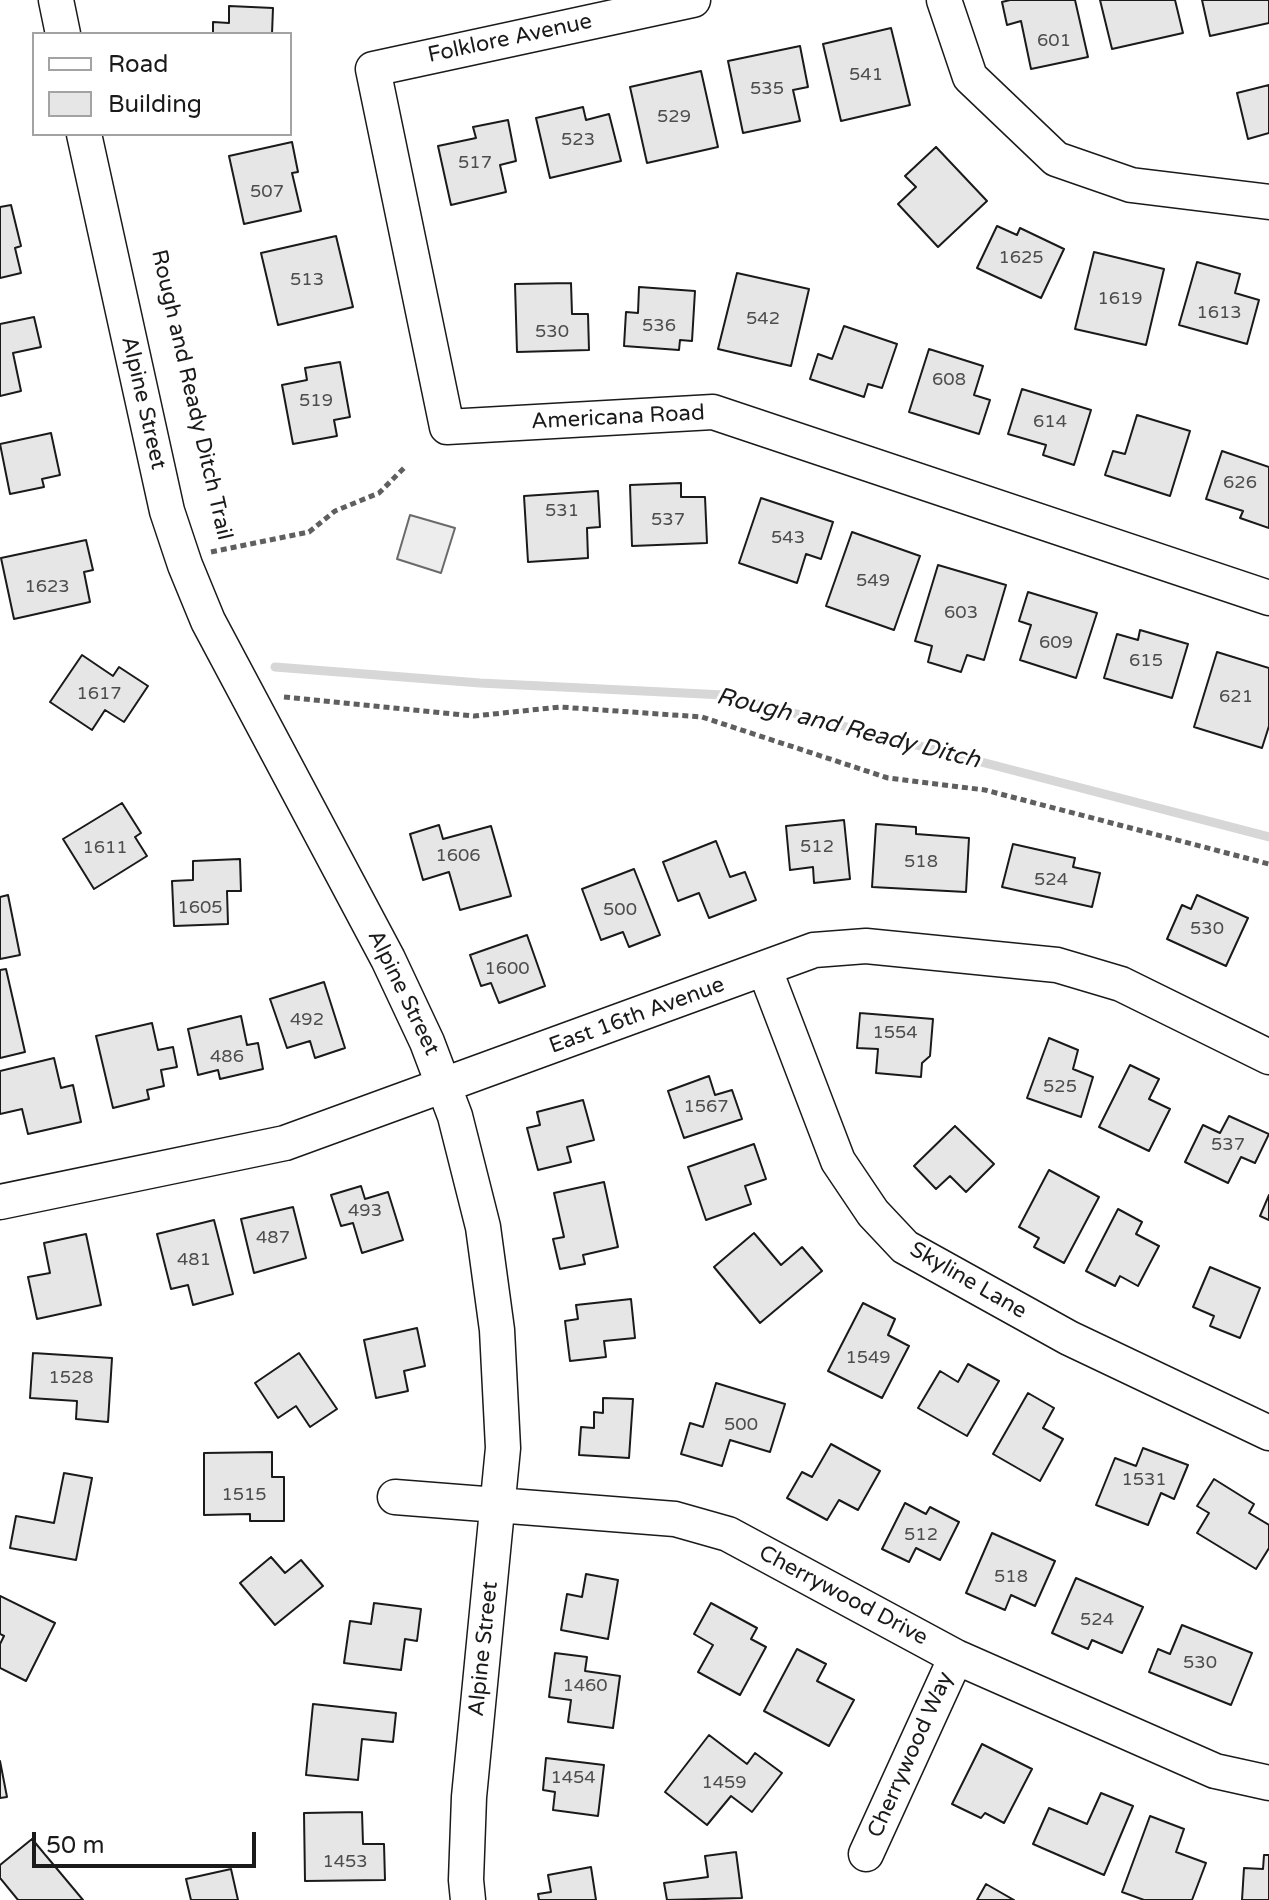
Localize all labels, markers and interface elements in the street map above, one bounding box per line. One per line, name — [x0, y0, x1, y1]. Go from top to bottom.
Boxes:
street label: Folklore Avenue — [425, 9, 595, 69]
house number: 601 — [1037, 30, 1071, 52]
legend — [32, 32, 292, 136]
text: Road — [108, 50, 168, 79]
house number: 541 — [849, 64, 883, 86]
house number: 535 — [750, 78, 784, 100]
text: Building — [108, 90, 202, 119]
house number: 529 — [657, 106, 691, 128]
house number: 523 — [561, 129, 595, 151]
house number: 517 — [458, 152, 492, 174]
house number: 507 — [250, 181, 284, 203]
street label: Rough and Ready Ditch Trail — [145, 247, 237, 543]
house number: 1625 — [998, 247, 1044, 269]
house number: 513 — [290, 269, 324, 291]
house number: 1619 — [1097, 288, 1143, 310]
house number: 1613 — [1196, 302, 1242, 324]
house number: 542 — [746, 308, 780, 330]
house number: 536 — [642, 315, 676, 337]
house number: 530 — [535, 321, 569, 343]
street label: Alpine Street — [115, 334, 171, 472]
house number: 608 — [932, 369, 966, 391]
house number: 519 — [299, 390, 333, 412]
street label: Americana Road — [531, 400, 705, 436]
house number: 614 — [1033, 411, 1067, 433]
house number: 626 — [1223, 472, 1257, 494]
house number: 531 — [545, 500, 579, 522]
house number: 537 — [651, 509, 685, 531]
house number: 543 — [771, 527, 805, 549]
house number: 549 — [856, 570, 890, 592]
house number: 1623 — [24, 576, 70, 598]
house number: 603 — [944, 602, 978, 624]
house number: 609 — [1039, 632, 1073, 654]
house number: 615 — [1129, 650, 1163, 672]
water label: Rough and Ready Ditch — [713, 682, 983, 776]
house number: 1617 — [76, 683, 122, 705]
house number: 621 — [1219, 686, 1253, 708]
house number: 512 — [800, 836, 834, 858]
house number: 1611 — [82, 837, 128, 859]
house number: 1606 — [435, 845, 481, 867]
house number: 518 — [904, 851, 938, 873]
house number: 524 — [1034, 869, 1068, 891]
house number: 1605 — [177, 897, 223, 919]
house number: 500 — [603, 899, 637, 921]
house number: 530 — [1190, 918, 1224, 940]
street label: Alpine Street — [361, 926, 445, 1060]
house number: 1600 — [484, 958, 530, 980]
street label: East 16th Avenue — [546, 972, 728, 1060]
house number: 492 — [290, 1009, 324, 1031]
house number: 1554 — [872, 1022, 918, 1044]
house number: 486 — [210, 1046, 244, 1068]
house number: 525 — [1043, 1076, 1077, 1098]
house number: 1567 — [683, 1096, 729, 1118]
house number: 537 — [1211, 1134, 1245, 1156]
house number: 493 — [348, 1200, 382, 1222]
house number: 487 — [256, 1227, 290, 1249]
street label: Skyline Lane — [905, 1237, 1031, 1325]
house number: 481 — [177, 1249, 211, 1271]
house number: 1549 — [845, 1347, 891, 1369]
house number: 1528 — [48, 1367, 94, 1389]
house number: 500 — [724, 1414, 758, 1436]
house number: 1531 — [1121, 1469, 1167, 1491]
house number: 1515 — [221, 1484, 267, 1506]
house number: 512 — [904, 1524, 938, 1546]
street label: Cherrywood Drive — [754, 1540, 932, 1652]
house number: 518 — [994, 1566, 1028, 1588]
street label: Alpine Street — [464, 1580, 504, 1718]
house number: 524 — [1080, 1609, 1114, 1631]
house number: 530 — [1183, 1652, 1217, 1674]
street label: Cherrywood Way — [863, 1668, 959, 1842]
house number: 1460 — [562, 1675, 608, 1697]
house number: 1454 — [550, 1767, 596, 1789]
house number: 1459 — [701, 1772, 747, 1794]
scale bar — [36, 1816, 260, 1866]
text: 50 m — [46, 1831, 104, 1860]
house number: 1453 — [322, 1851, 368, 1873]

